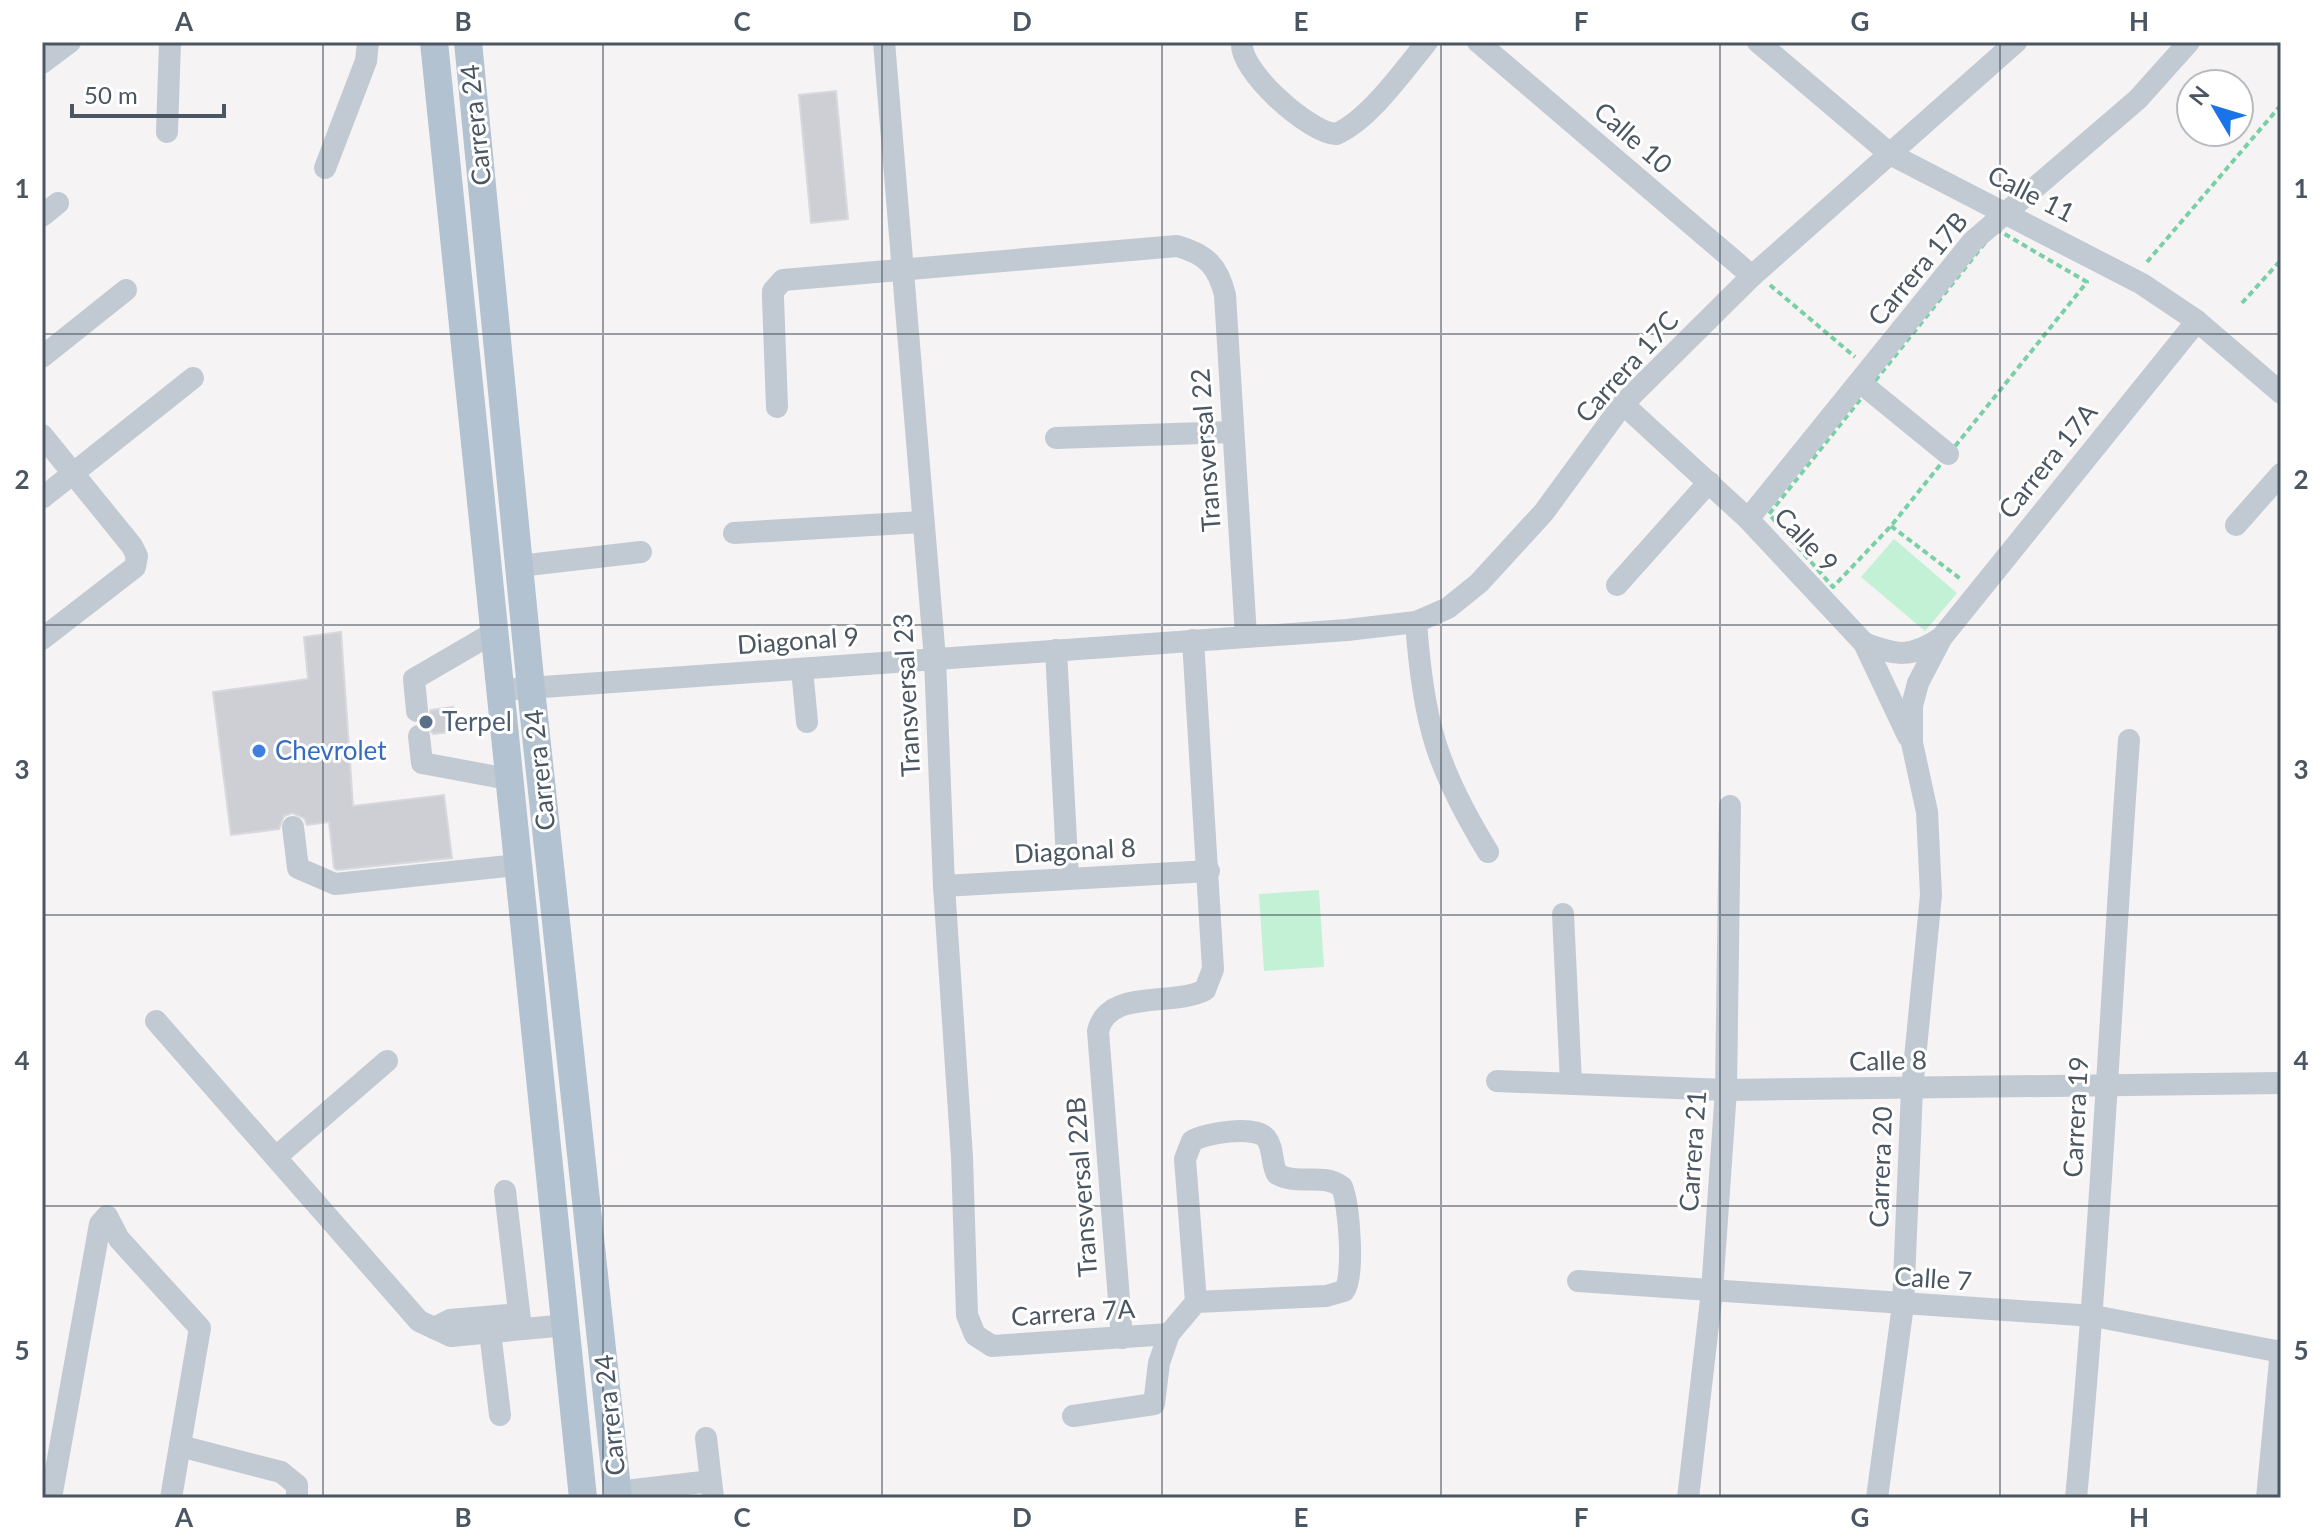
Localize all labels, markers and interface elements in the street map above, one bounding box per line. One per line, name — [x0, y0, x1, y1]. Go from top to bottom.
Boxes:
text: A — [174, 5, 194, 37]
text: B — [454, 5, 472, 37]
text: C — [733, 5, 751, 37]
text: D — [1012, 5, 1032, 37]
text: E — [1294, 5, 1308, 37]
text: F — [1574, 5, 1588, 37]
text: G — [1851, 5, 1869, 37]
text: H — [2129, 5, 2149, 37]
street label: Carrera 24 — [453, 63, 497, 187]
scale bar — [72, 68, 224, 118]
north arrow — [2175, 68, 2255, 148]
text: 50 m — [84, 80, 138, 109]
text: N — [2183, 80, 2215, 110]
street label: Calle 10 — [1588, 95, 1679, 180]
street label: Calle 11 — [1983, 158, 2080, 229]
text: 1 — [14, 172, 30, 204]
text: 1 — [2293, 172, 2309, 204]
street label: Carrera 17B — [1861, 205, 1974, 332]
street label: Carrera 17C — [1568, 304, 1685, 429]
street label: Transversal 22 — [1183, 367, 1227, 533]
street label: Carrera 17A — [1991, 396, 2104, 524]
text: 2 — [14, 463, 30, 495]
text: 2 — [2293, 463, 2309, 495]
street label: Calle 9 — [1768, 500, 1845, 578]
street label: Transversal 23 — [886, 613, 926, 778]
street label: Diagonal 9 — [736, 620, 860, 660]
place label: Terpel — [442, 705, 512, 737]
street label: Carrera 24 — [517, 708, 561, 832]
marker: Terpel — [417, 713, 435, 731]
place label: Chevrolet — [275, 734, 387, 766]
marker: Chevrolet — [250, 742, 268, 760]
text: 3 — [14, 753, 30, 785]
text: 3 — [2293, 753, 2309, 785]
street label: Diagonal 8 — [1013, 831, 1137, 869]
street label: Calle 8 — [1849, 1043, 1927, 1077]
text: 4 — [14, 1044, 30, 1076]
text: 4 — [2293, 1044, 2309, 1076]
street label: Carrera 19 — [2056, 1055, 2094, 1178]
street label: Carrera 21 — [1672, 1089, 1712, 1213]
street label: Transversal 22B — [1059, 1096, 1103, 1278]
street label: Carrera 20 — [1862, 1106, 1898, 1228]
street label: Calle 7 — [1893, 1259, 1973, 1297]
street label: Carrera 7A — [1010, 1292, 1136, 1332]
text: 5 — [14, 1334, 30, 1366]
text: 5 — [2293, 1334, 2309, 1366]
street label: Carrera 24 — [587, 1353, 631, 1477]
text: A — [174, 1501, 194, 1533]
text: B — [454, 1501, 472, 1533]
text: C — [733, 1501, 751, 1533]
text: D — [1012, 1501, 1032, 1533]
text: E — [1294, 1501, 1308, 1533]
text: F — [1574, 1501, 1588, 1533]
text: G — [1851, 1501, 1869, 1533]
text: H — [2129, 1501, 2149, 1533]

